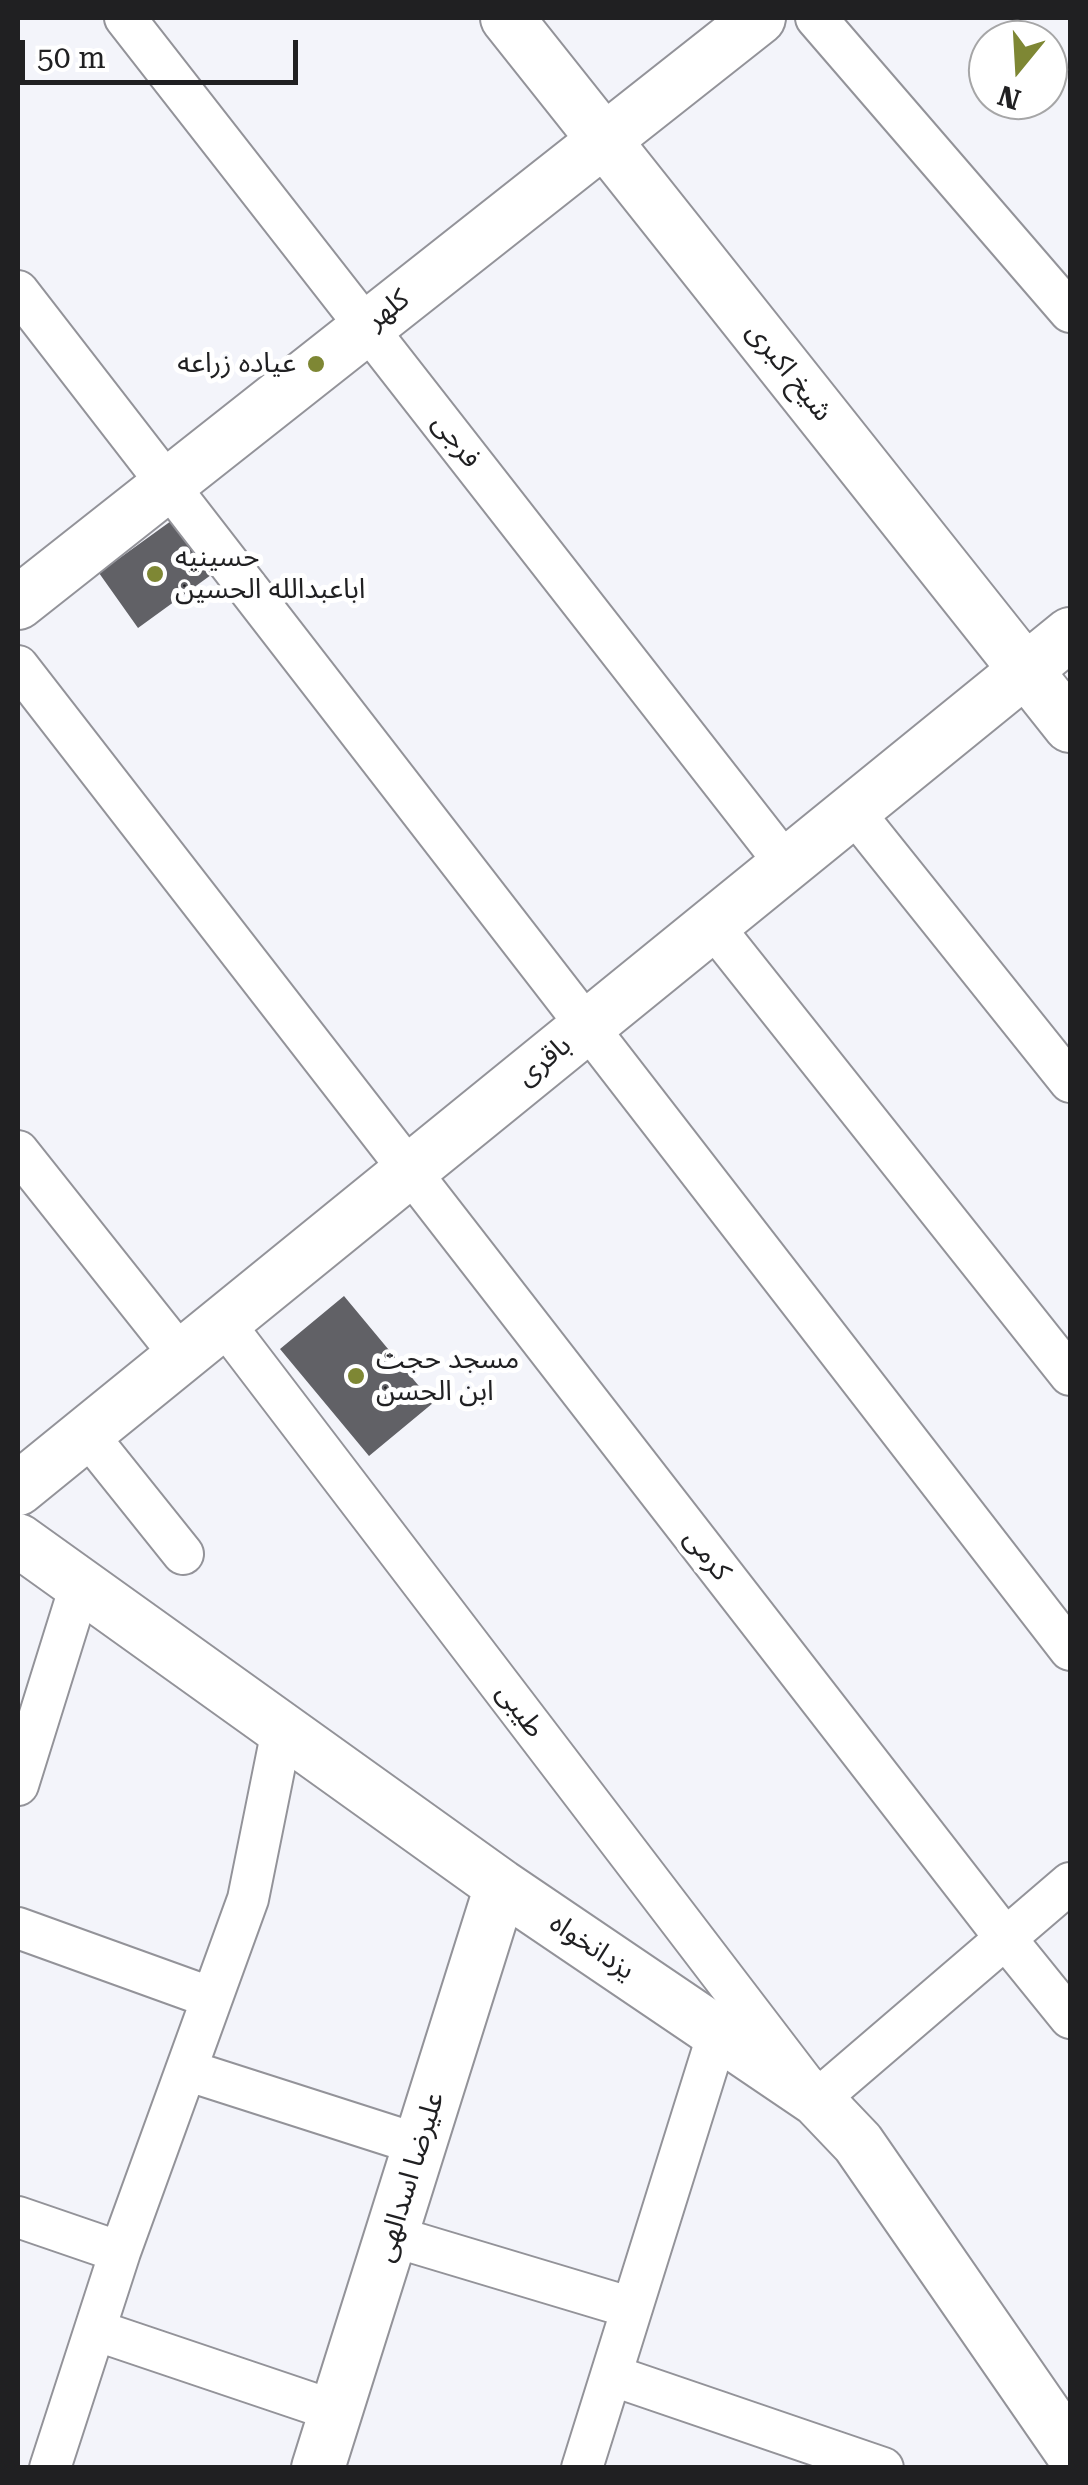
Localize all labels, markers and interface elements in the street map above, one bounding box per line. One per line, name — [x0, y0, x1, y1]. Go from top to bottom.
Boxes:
scale bar — [25, 20, 302, 82]
north arrow — [968, 20, 1068, 120]
text: 50 m — [37, 40, 106, 75]
text: N — [994, 78, 1025, 116]
street label: کلهر — [360, 283, 416, 337]
street label: شیخ اکبری — [739, 316, 839, 428]
place label: عیاده زراعه — [177, 347, 296, 381]
marker: عیاده زراعه — [305, 353, 327, 375]
street label: فرجی — [424, 407, 488, 475]
place label: حسینیه اباعبدالله الحسین — [175, 541, 365, 607]
marker: حسینیه اباعبدالله الحسین — [144, 563, 166, 585]
street label: باقری — [510, 1029, 578, 1093]
place label: مسجد حجت ابن الحسن — [376, 1343, 519, 1409]
marker: مسجد حجت ابن الحسن — [345, 1365, 367, 1387]
street label: کرمی — [676, 1522, 738, 1588]
street label: طیبی — [489, 1677, 551, 1745]
street label: یزدانخواه — [543, 1906, 641, 1988]
street label: علیرضا اسدالهی — [368, 2088, 452, 2266]

